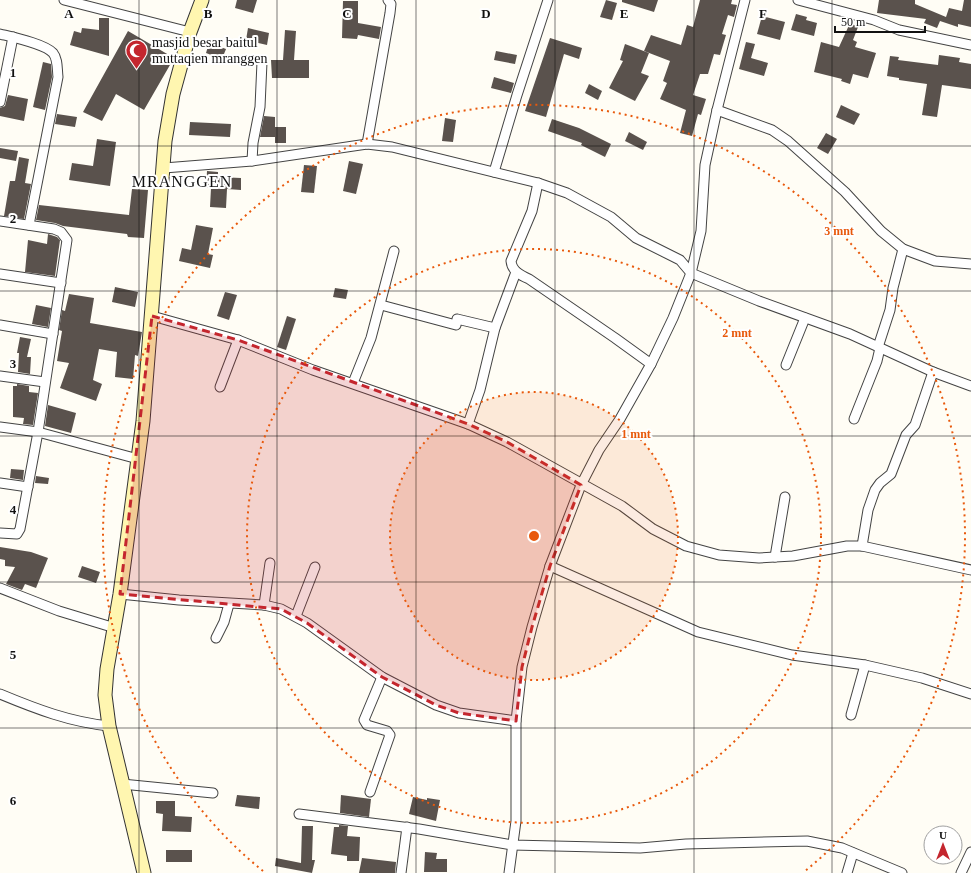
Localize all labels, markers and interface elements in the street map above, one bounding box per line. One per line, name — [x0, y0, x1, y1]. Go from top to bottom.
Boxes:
text: A — [64, 6, 74, 21]
text: B — [204, 6, 213, 21]
text: C — [342, 6, 352, 21]
text: D — [481, 6, 491, 21]
text: E — [620, 6, 628, 21]
text: F — [759, 6, 767, 21]
scale bar — [835, 8, 925, 34]
text: 50 m — [841, 15, 866, 29]
place label: masjid besar baitul muttaqien mranggen — [152, 35, 267, 66]
mosque icon: masjid besar baitul muttaqien mranggen — [124, 37, 150, 70]
text: 1 — [10, 65, 16, 80]
district label: MRANGGEN — [132, 173, 232, 190]
text: 2 — [10, 211, 16, 226]
text: 3 mnt — [824, 224, 854, 238]
text: 2 mnt — [722, 326, 752, 340]
text: 3 — [10, 356, 17, 371]
text: 1 mnt — [621, 427, 651, 441]
text: 4 — [10, 502, 17, 517]
centre of rings — [527, 529, 541, 543]
text: 5 — [10, 647, 17, 662]
text: 6 — [10, 793, 17, 808]
north arrow — [923, 825, 963, 865]
text: U — [939, 829, 947, 841]

